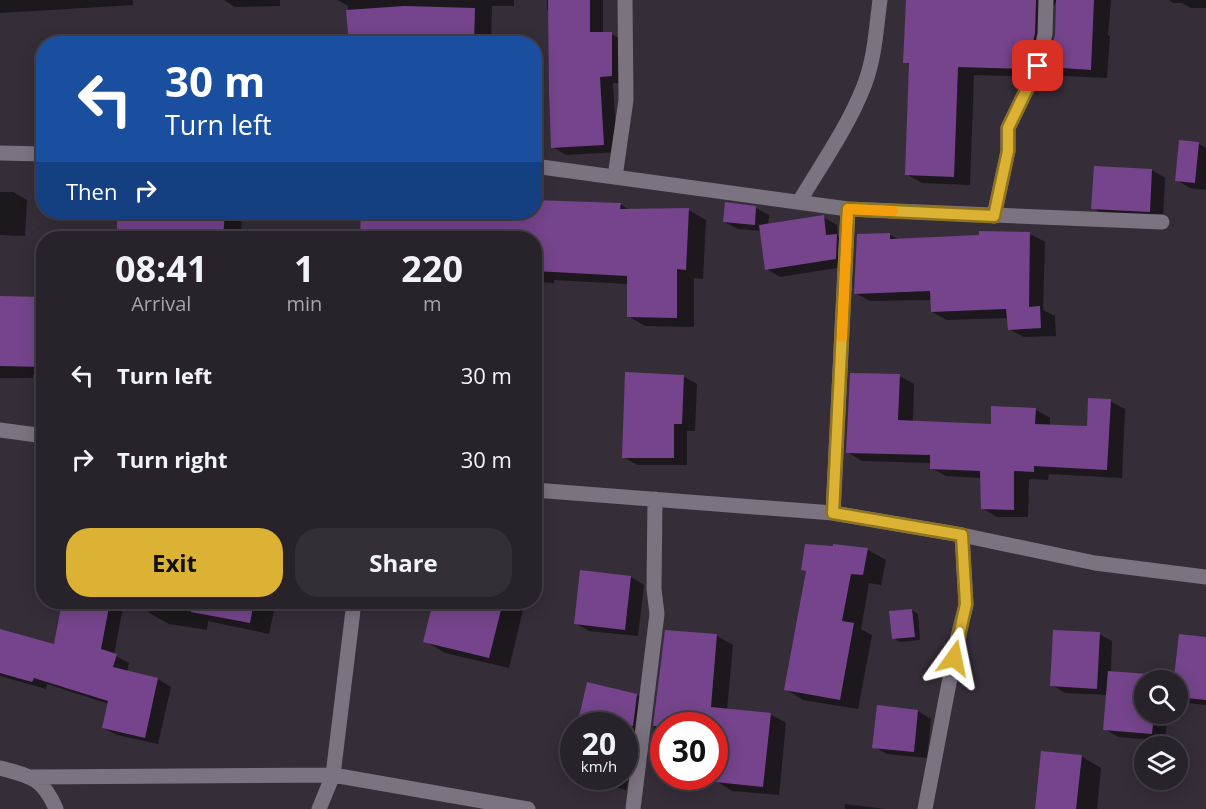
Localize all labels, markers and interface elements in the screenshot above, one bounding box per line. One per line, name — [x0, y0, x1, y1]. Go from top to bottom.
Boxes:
pin — [1012, 40, 1063, 91]
icon: arrive — [1021, 49, 1054, 82]
text: 30 m — [165, 52, 265, 109]
icon: left — [66, 60, 144, 138]
text: Turn left — [165, 106, 272, 143]
icon: right — [129, 174, 162, 207]
text: Then — [66, 176, 117, 206]
text: 08:41 — [115, 244, 208, 293]
text: 1 — [294, 244, 315, 293]
text: 220 — [401, 244, 463, 293]
text: Arrival — [131, 290, 191, 317]
text: min — [286, 290, 322, 317]
text: m — [423, 290, 441, 317]
icon: left — [66, 359, 99, 392]
text: Turn left — [117, 360, 212, 390]
text: 30 m — [461, 360, 512, 390]
icon: right — [66, 443, 99, 476]
text: Turn right — [117, 444, 228, 474]
text: 30 m — [461, 444, 512, 474]
button: Exit — [66, 528, 283, 597]
button: Share — [295, 528, 512, 597]
position arrow — [922, 626, 986, 690]
map controls — [1134, 670, 1188, 790]
button: search — [1134, 670, 1188, 724]
speed limit sign: 30 — [650, 712, 728, 790]
text: 20 — [582, 723, 616, 764]
button: layers — [1134, 736, 1188, 790]
text: km/h — [581, 756, 617, 776]

